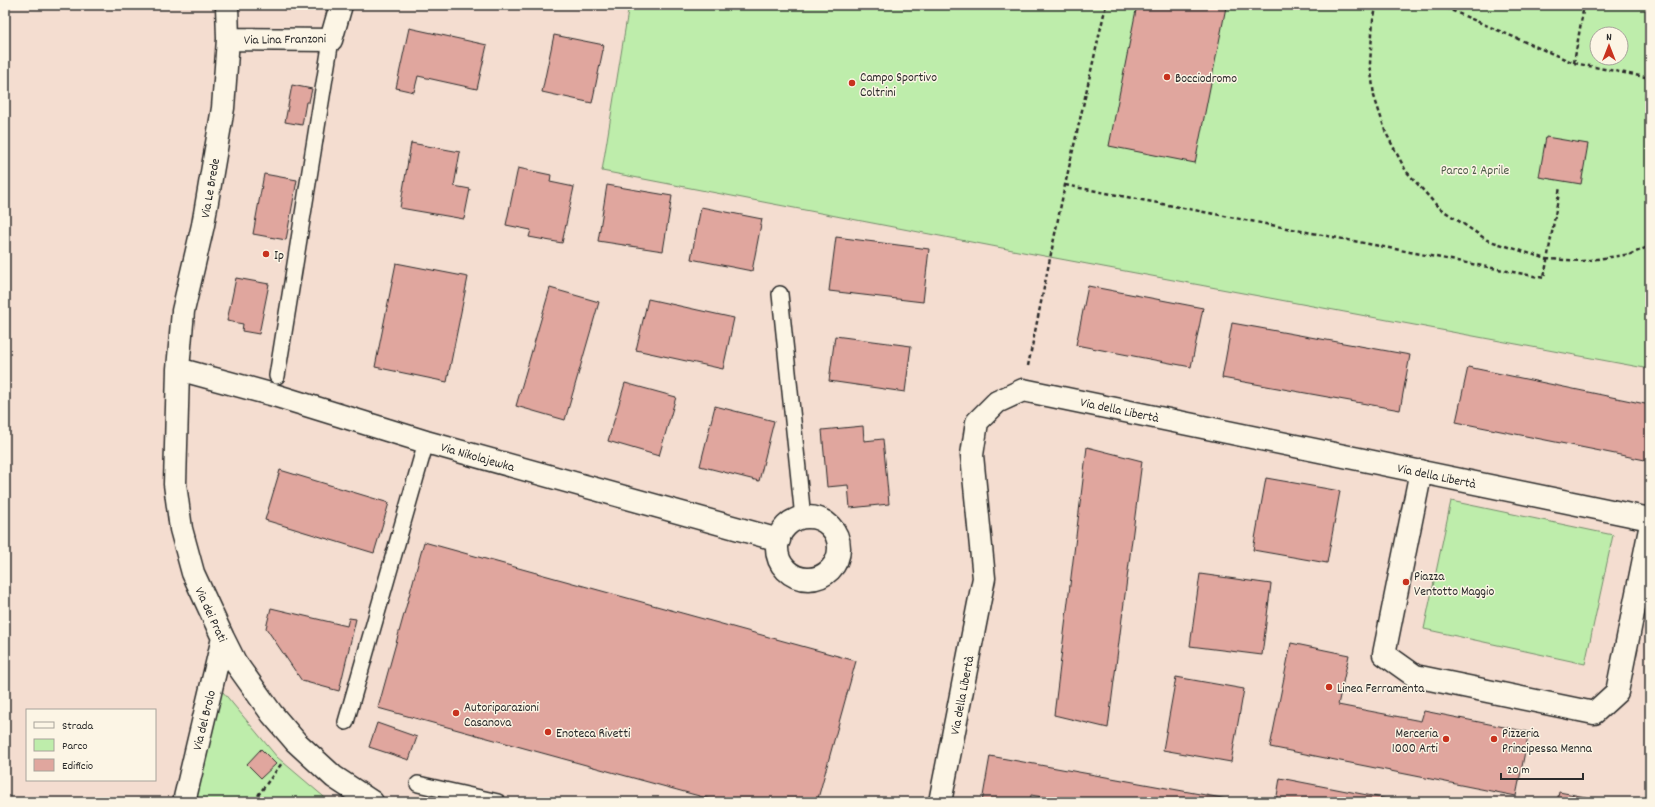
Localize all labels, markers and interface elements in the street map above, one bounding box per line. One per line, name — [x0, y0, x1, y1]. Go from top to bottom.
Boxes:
north arrow — [1589, 26, 1629, 66]
street label: Via Lina Franzoni — [244, 30, 327, 51]
text: N — [1606, 30, 1612, 46]
place label: Campo Sportivo Coltrini — [860, 69, 937, 103]
place label: Bocciodromo — [1175, 70, 1237, 89]
marker: Bocciodromo — [1162, 72, 1172, 82]
marker: Campo Sportivo Coltrini — [847, 78, 857, 88]
street label: Via Le Brede — [197, 157, 226, 220]
park label: Parco 2 Aprile — [1441, 162, 1510, 181]
place label: Ip — [274, 247, 284, 266]
marker: Ip — [261, 249, 271, 259]
street label: Via della Libertà — [1078, 394, 1161, 429]
street label: Via Nikolajewka — [438, 439, 517, 478]
street label: Via della Libertà — [1395, 460, 1478, 495]
place label: Piazza Ventotto Maggio — [1414, 568, 1494, 602]
marker: Piazza Ventotto Maggio — [1401, 577, 1411, 587]
street label: Via dei Prati — [189, 584, 231, 646]
street label: Via della Libertà — [947, 654, 981, 737]
place label: Linea Ferramenta — [1337, 680, 1425, 699]
marker: Linea Ferramenta — [1324, 682, 1334, 692]
street label: Via del Brolo — [189, 688, 222, 753]
place label: Autoriparazioni Casanova — [464, 699, 540, 733]
marker: Autoriparazioni Casanova — [451, 708, 461, 718]
legend — [26, 709, 156, 781]
text: Strada — [62, 718, 93, 735]
place label: Enoteca Rivetti — [556, 725, 631, 744]
place label: Merceria 1000 Arti — [1392, 725, 1439, 759]
place label: Pizzeria Principessa Menna — [1502, 725, 1593, 759]
marker: Enoteca Rivetti — [543, 727, 553, 737]
marker: Merceria 1000 Arti — [1441, 734, 1451, 744]
marker: Pizzeria Principessa Menna — [1489, 734, 1499, 744]
text: Parco — [62, 738, 88, 755]
scale bar — [1501, 755, 1583, 781]
text: Edificio — [62, 758, 93, 775]
text: 20 m — [1507, 762, 1530, 779]

